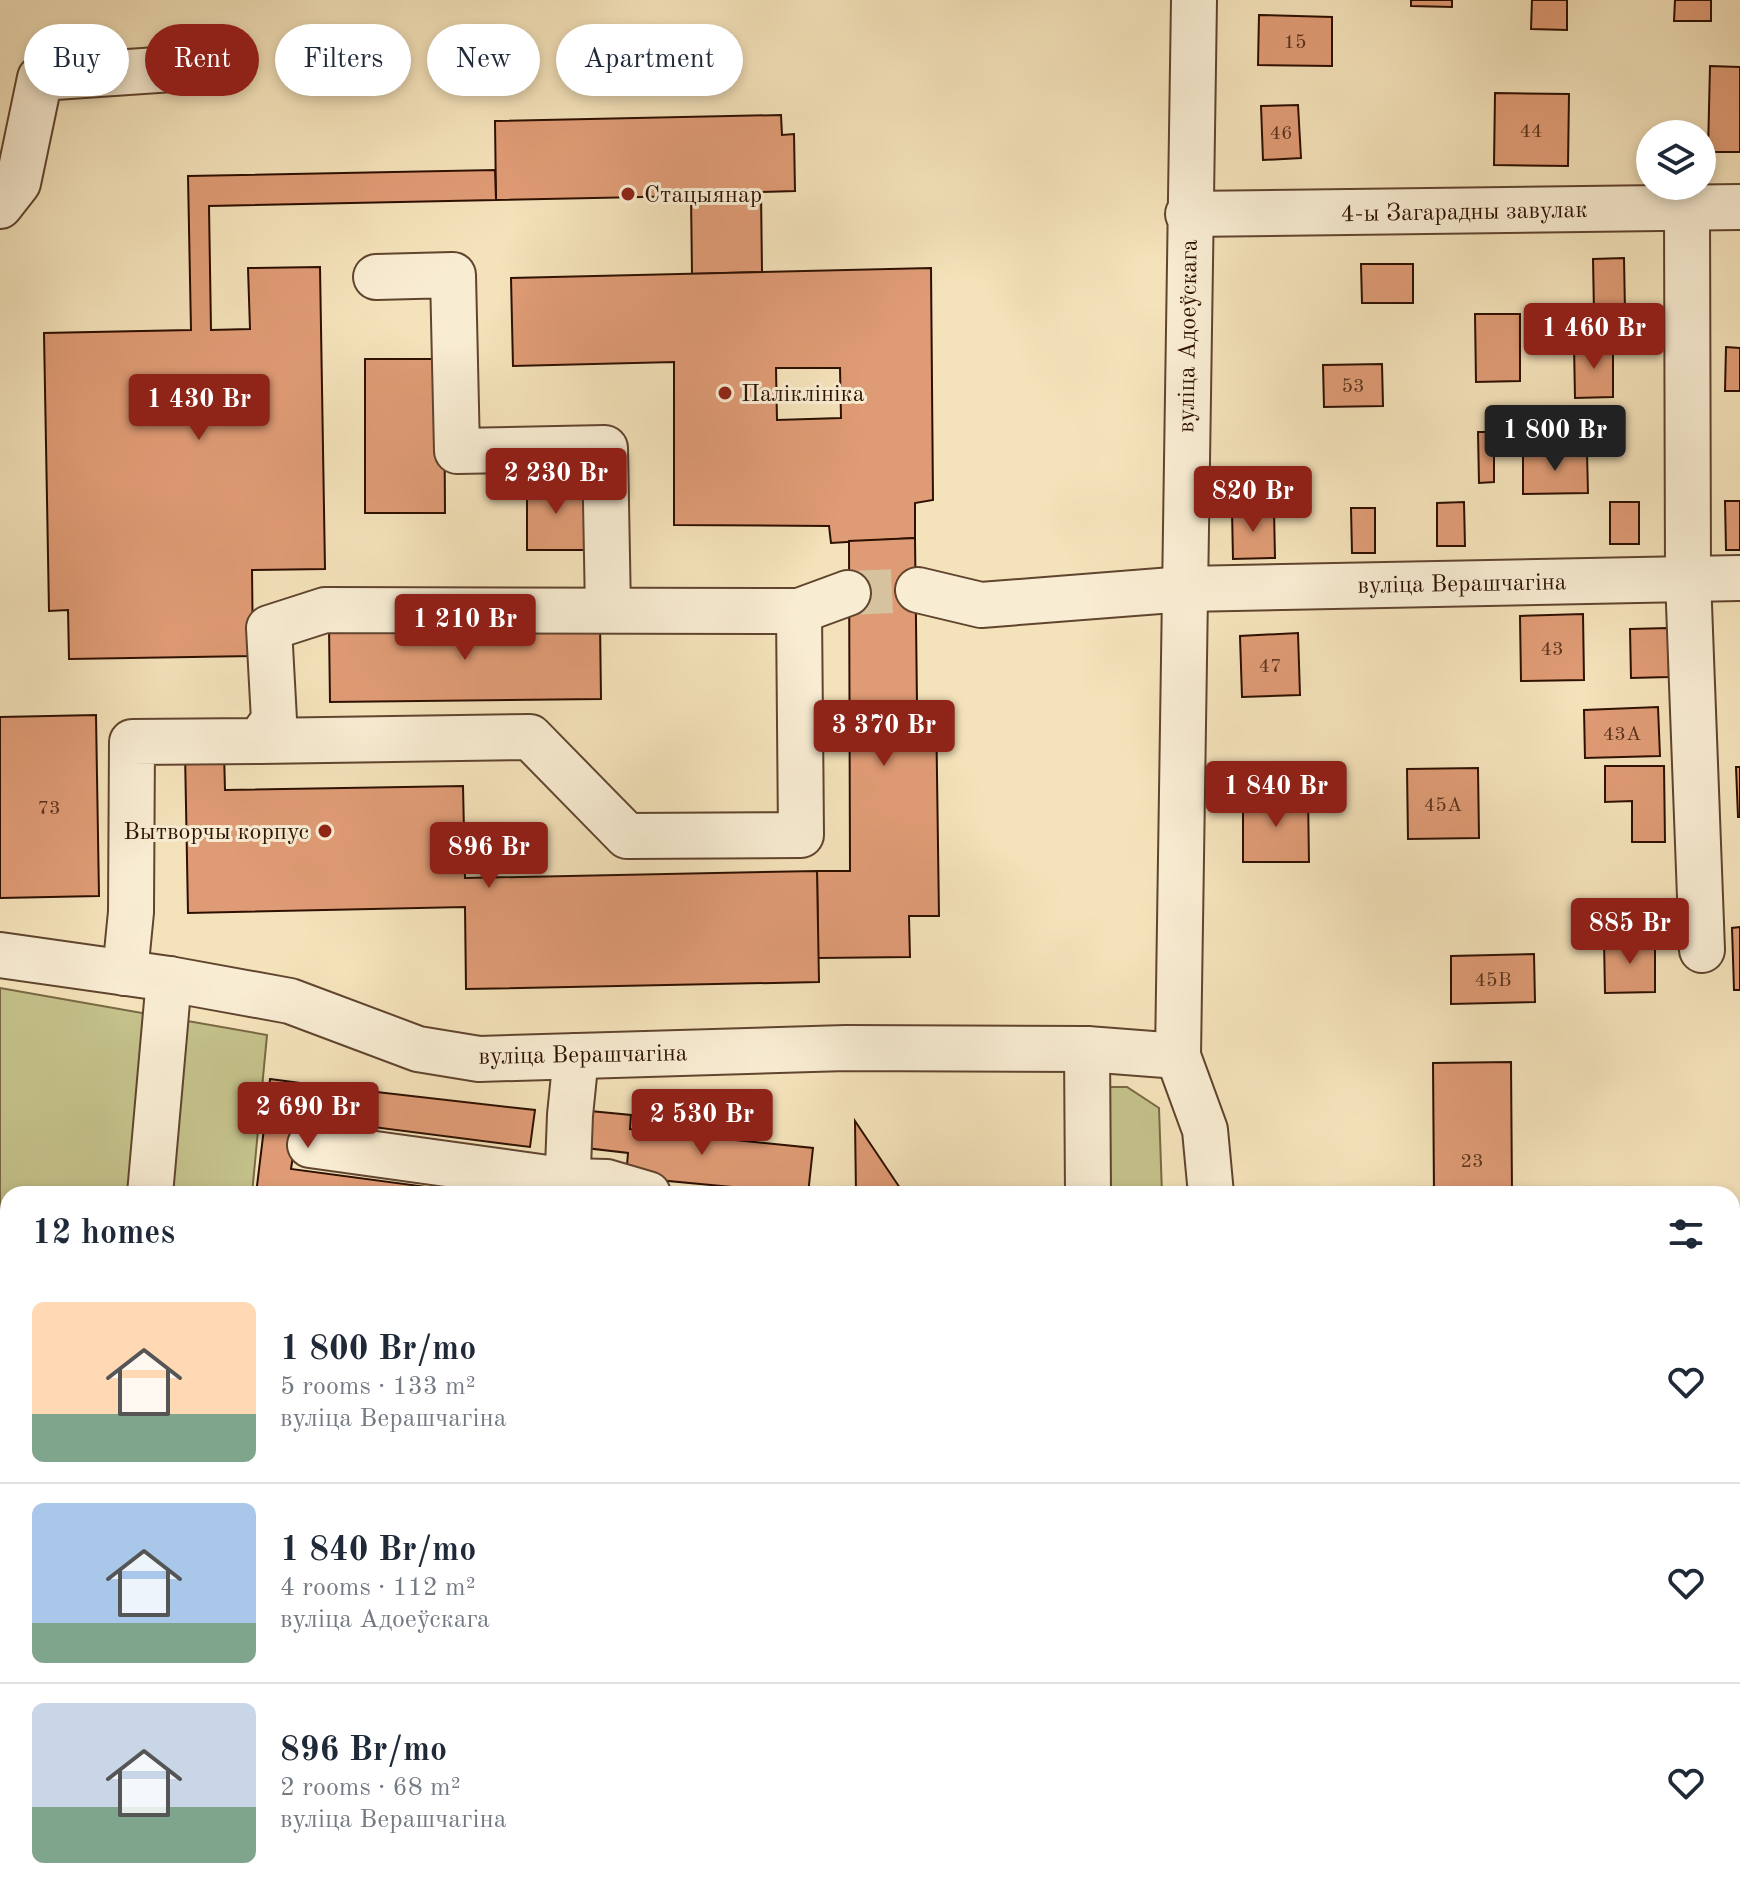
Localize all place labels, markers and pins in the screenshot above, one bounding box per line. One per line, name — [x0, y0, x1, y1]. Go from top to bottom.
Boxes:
place label: Стацыянар — [644, 184, 762, 208]
marker: Стацыянар — [619, 185, 637, 203]
pin: 1 460 Br — [1511, 303, 1677, 371]
pin: 1 430 Br — [116, 374, 282, 442]
place label: Паліклініка — [741, 383, 865, 407]
marker: Паліклініка — [716, 384, 734, 402]
pin: 1 800 Br — [1472, 405, 1638, 473]
pin: 2 230 Br — [473, 448, 639, 516]
pin: 820 Br — [1188, 466, 1318, 534]
pin: 1 210 Br — [382, 594, 548, 662]
pin: 3 370 Br — [801, 700, 967, 768]
pin: 1 840 Br — [1193, 761, 1359, 829]
place label: Вытворчы корпус — [123, 821, 309, 845]
marker: Вытворчы корпус — [316, 822, 334, 840]
pin: 896 Br — [424, 822, 554, 890]
pin: 885 Br — [1565, 898, 1695, 966]
pin: 2 690 Br — [225, 1082, 391, 1150]
pin: 2 530 Br — [619, 1089, 785, 1157]

